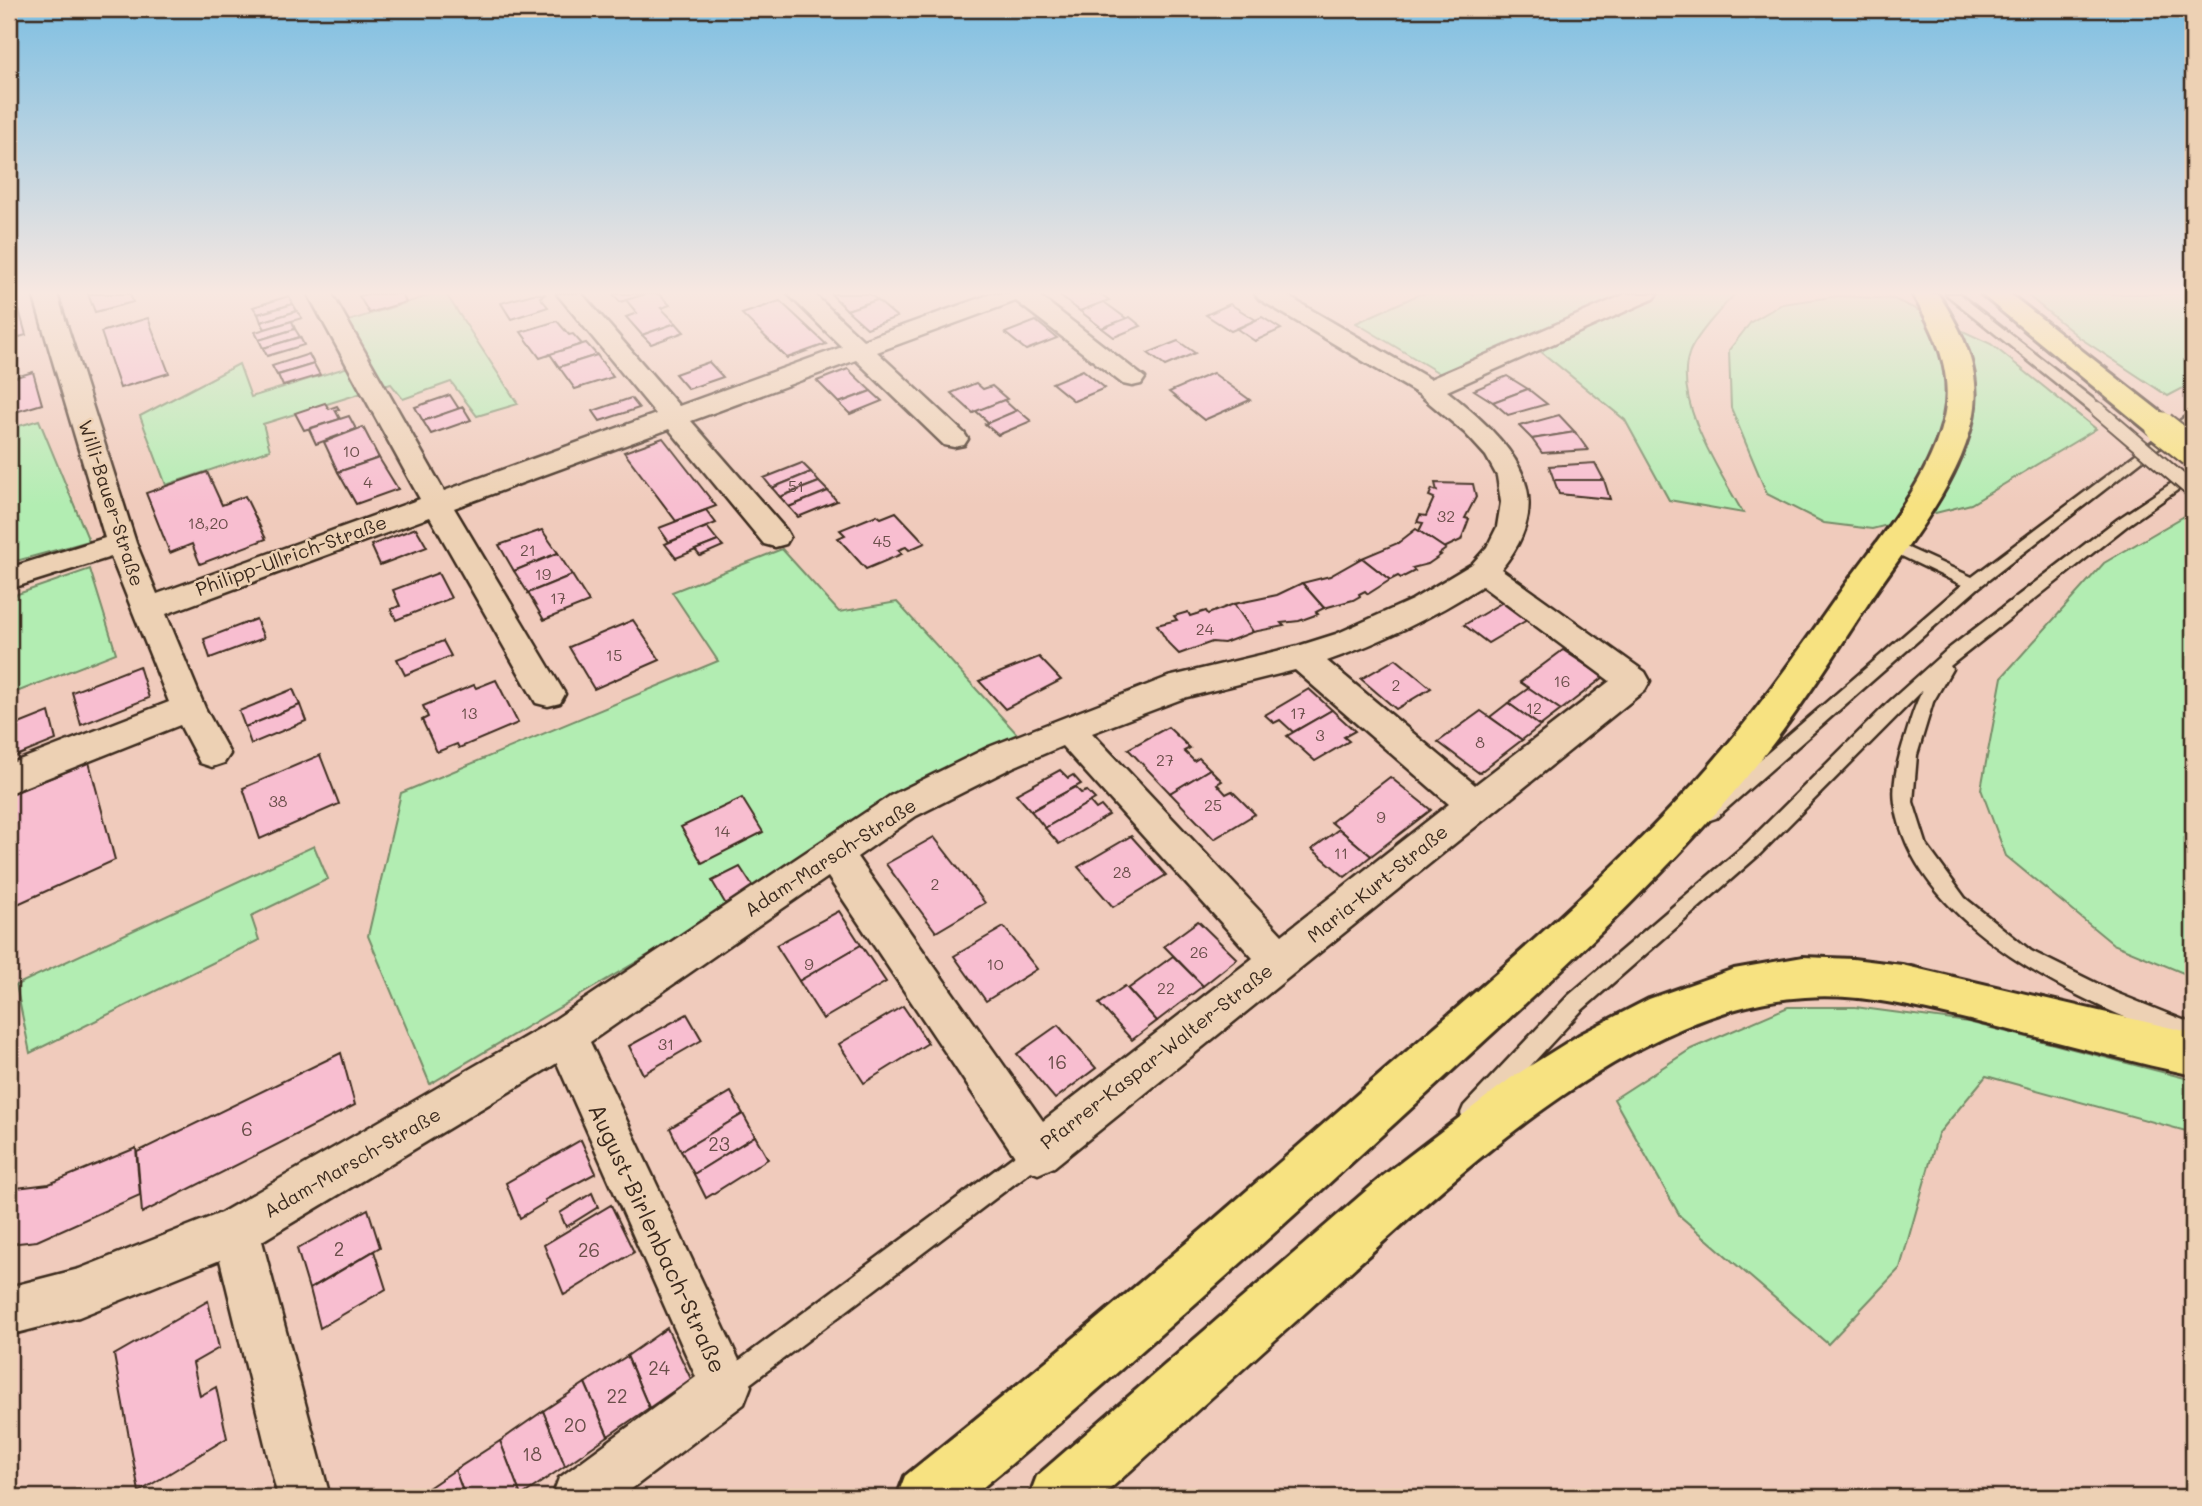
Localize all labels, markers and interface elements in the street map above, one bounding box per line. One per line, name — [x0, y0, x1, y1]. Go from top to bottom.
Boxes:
street label: Willi-Bauer-Straße — [73, 417, 151, 589]
house number: 10 — [342, 440, 360, 461]
house number: 4 — [363, 471, 373, 492]
house number: 51 — [788, 475, 804, 496]
house number: 32 — [1437, 505, 1455, 526]
street label: Philipp-Ullrich-Straße — [192, 509, 390, 601]
house number: 18,20 — [188, 512, 228, 533]
house number: 45 — [873, 530, 891, 551]
house number: 21 — [520, 539, 536, 560]
house number: 19 — [535, 563, 551, 584]
house number: 17 — [550, 587, 566, 608]
house number: 24 — [1196, 618, 1215, 639]
house number: 15 — [606, 644, 622, 665]
house number: 16 — [1554, 670, 1570, 691]
house number: 2 — [1392, 674, 1400, 695]
house number: 12 — [1526, 697, 1542, 718]
house number: 13 — [461, 702, 477, 723]
house number: 17 — [1290, 702, 1306, 723]
house number: 3 — [1315, 724, 1325, 745]
house number: 8 — [1475, 731, 1485, 752]
house number: 27 — [1156, 749, 1174, 770]
house number: 38 — [268, 790, 288, 811]
street label: Adam-Marsch-Straße — [739, 792, 921, 922]
house number: 25 — [1204, 794, 1222, 815]
house number: 9 — [1376, 806, 1386, 827]
street label: Maria-Kurt-Straße — [1301, 818, 1453, 948]
house number: 14 — [714, 820, 731, 841]
house number: 11 — [1334, 842, 1348, 863]
house number: 28 — [1113, 861, 1132, 882]
house number: 2 — [931, 873, 939, 894]
house number: 26 — [1190, 941, 1208, 962]
house number: 9 — [804, 953, 814, 974]
house number: 10 — [986, 953, 1004, 974]
street label: Pfarrer-Kaspar-Walter-Straße — [1035, 957, 1277, 1155]
house number: 22 — [1157, 977, 1175, 998]
house number: 31 — [658, 1033, 674, 1054]
house number: 16 — [1047, 1049, 1067, 1074]
street label: August-Birlenbach-Straße — [582, 1098, 734, 1378]
street label: Adam-Marsch-Straße — [259, 1101, 445, 1223]
house number: 6 — [241, 1116, 253, 1141]
house number: 23 — [708, 1131, 730, 1156]
house number: 2 — [334, 1236, 344, 1261]
house number: 26 — [578, 1237, 600, 1262]
house number: 24 — [648, 1355, 670, 1380]
house number: 22 — [606, 1383, 628, 1408]
house number: 20 — [564, 1412, 586, 1437]
house number: 18 — [522, 1441, 542, 1466]

